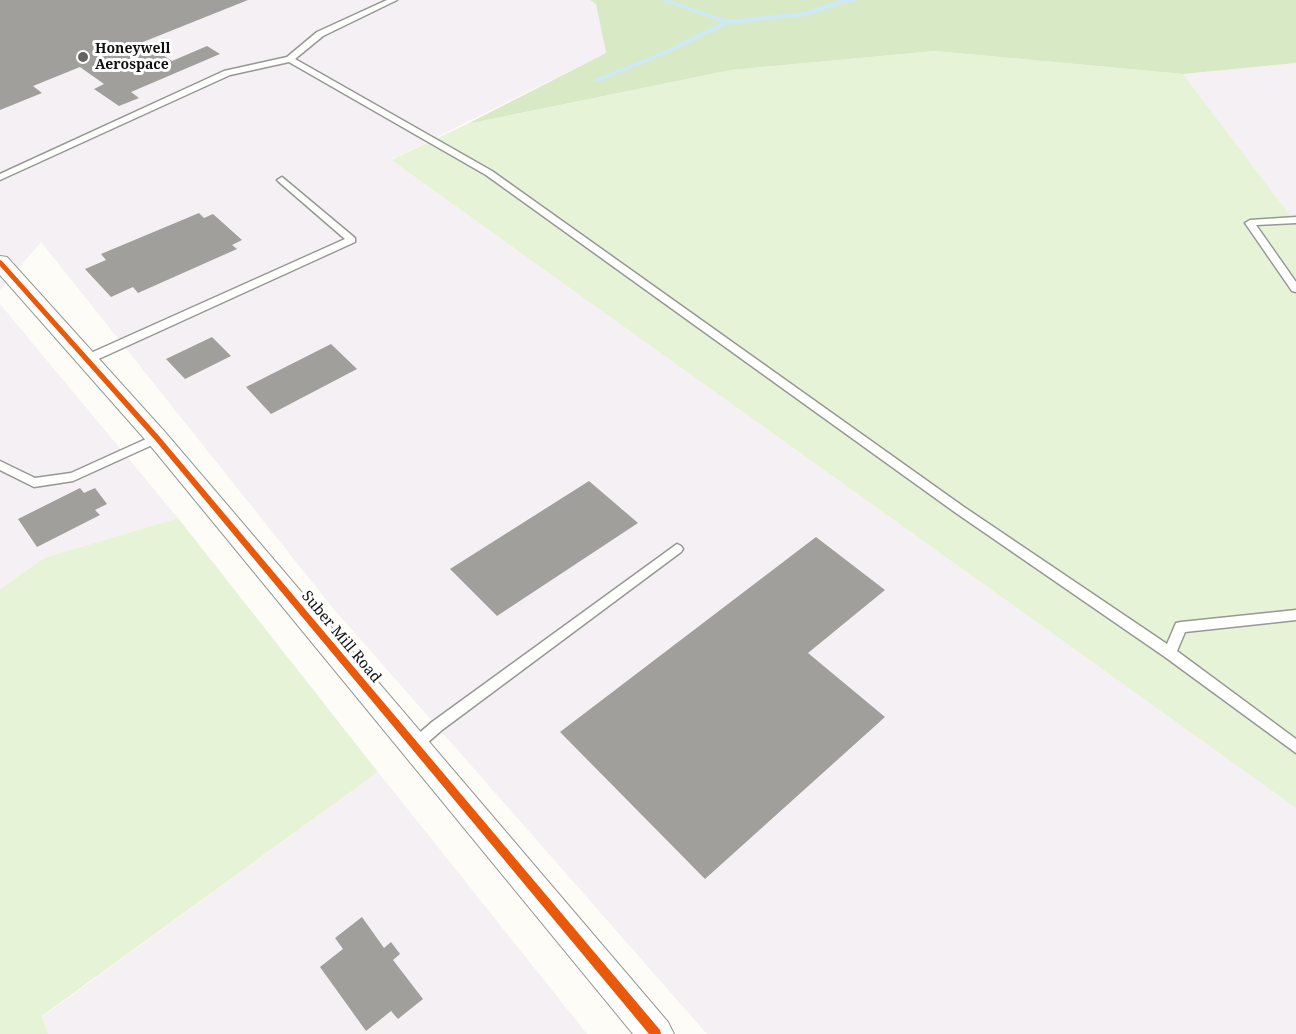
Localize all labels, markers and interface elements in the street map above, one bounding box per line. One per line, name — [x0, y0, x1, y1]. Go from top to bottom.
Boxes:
place label: Honeywell Aerospace — [95, 41, 170, 74]
marker: Honeywell Aerospace — [76, 50, 90, 64]
street label: Suber Mill Road — [297, 588, 385, 686]

